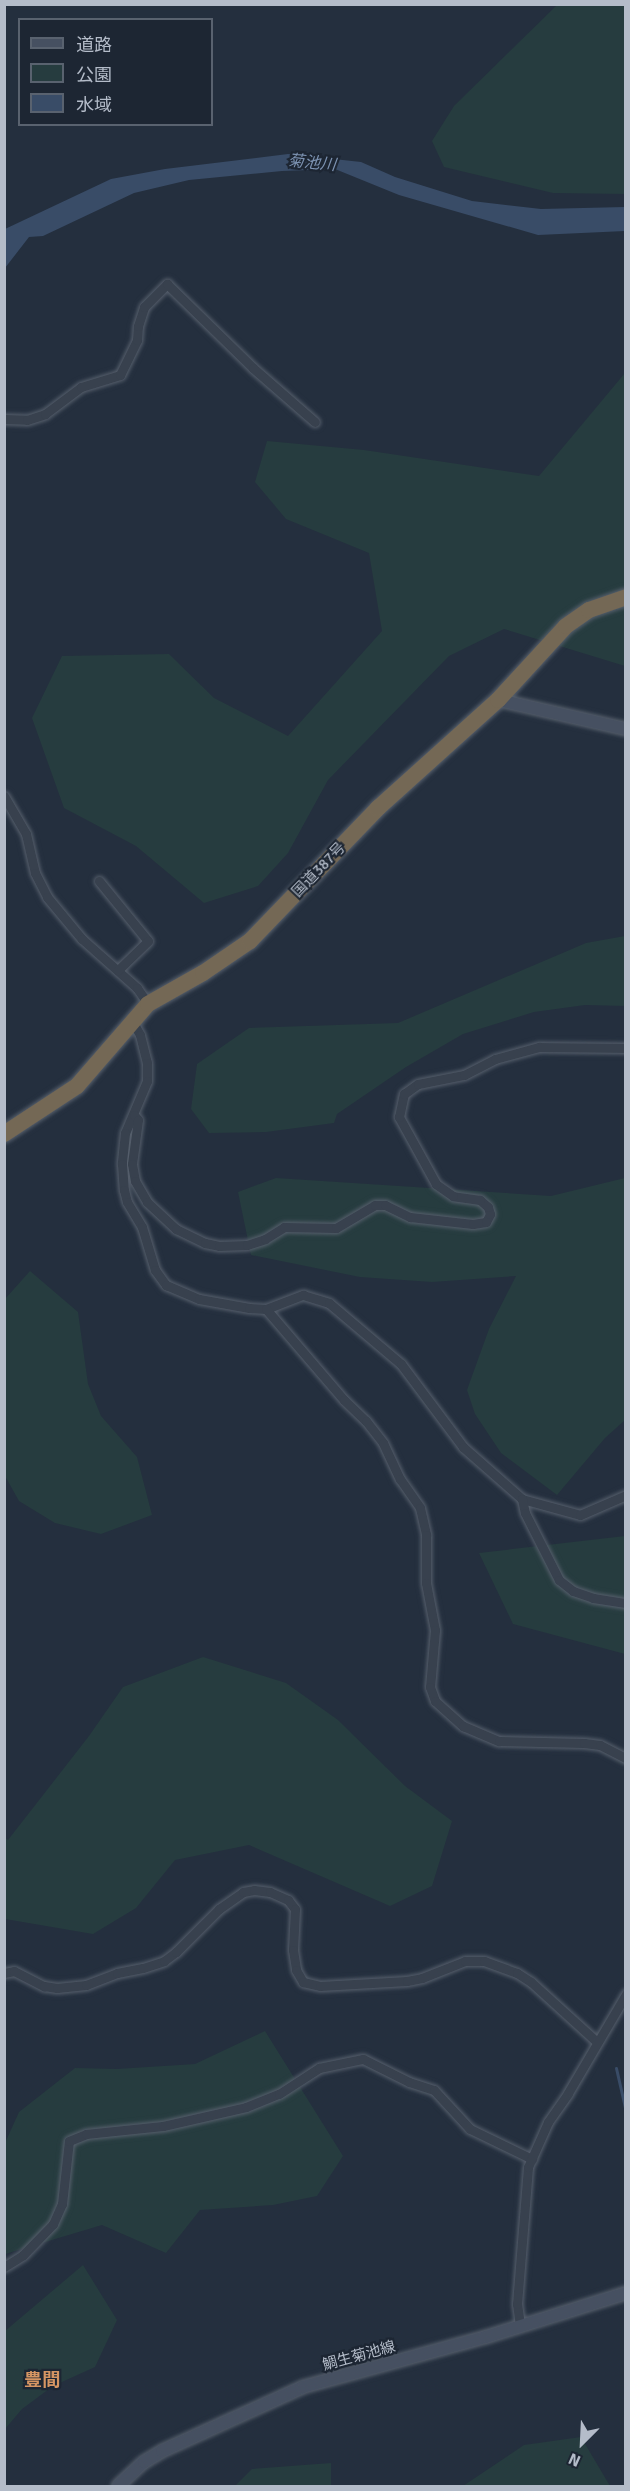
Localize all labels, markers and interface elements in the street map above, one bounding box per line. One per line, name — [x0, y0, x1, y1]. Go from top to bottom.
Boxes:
legend — [18, 18, 213, 126]
text: 道路 — [76, 34, 112, 56]
text: 公園 — [76, 64, 112, 86]
text: 水域 — [76, 94, 112, 116]
water label: 菊池川 — [287, 151, 337, 175]
street label: 国道387号 — [288, 839, 350, 901]
street label: 鯛生菊池線 — [320, 2338, 398, 2374]
district label: 豊間 — [24, 2369, 60, 2391]
north arrow — [552, 2413, 612, 2473]
text: N — [566, 2448, 584, 2471]

